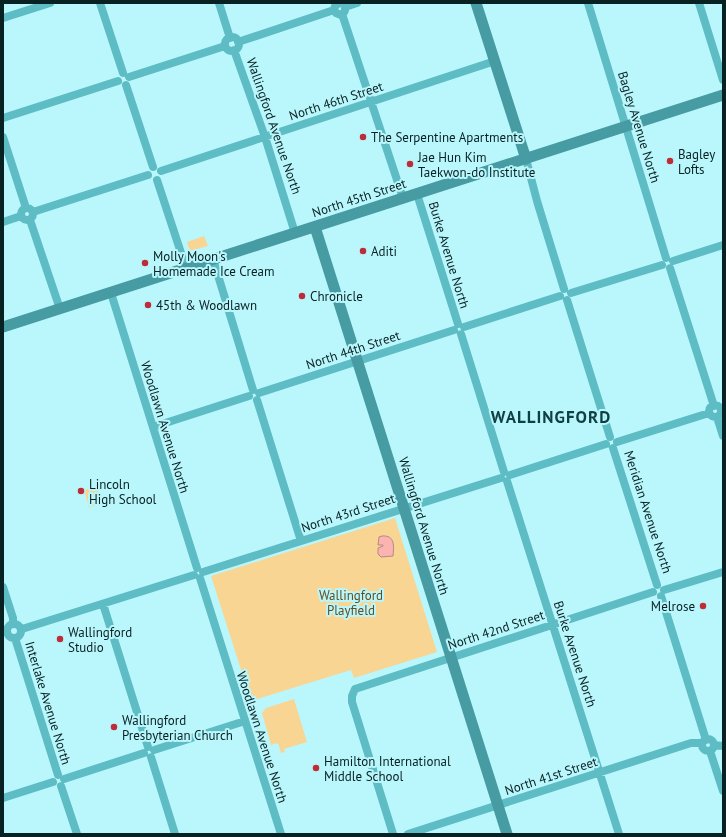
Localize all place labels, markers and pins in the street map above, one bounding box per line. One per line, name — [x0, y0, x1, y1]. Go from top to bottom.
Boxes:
place label: The Serpentine Apartments — [371, 129, 523, 146]
marker: The Serpentine Apartments — [358, 132, 368, 142]
place label: Bagley Lofts — [678, 146, 715, 178]
place label: Jae Hun Kim Taekwon-do Institute — [417, 149, 535, 181]
marker: Bagley Lofts — [665, 156, 675, 166]
marker: Jae Hun Kim Taekwon-do Institute — [405, 159, 415, 169]
place label: Aditi — [371, 243, 397, 260]
marker: Aditi — [358, 246, 368, 256]
place label: Molly Moon's Homemade Ice Cream — [153, 248, 275, 280]
marker: Molly Moon's Homemade Ice Cream — [140, 258, 150, 268]
place label: Chronicle — [310, 288, 363, 305]
marker: Chronicle — [297, 291, 307, 301]
place label: 45th & Woodlawn — [156, 297, 257, 314]
marker: 45th & Woodlawn — [143, 300, 153, 310]
place label: Lincoln High School — [89, 476, 157, 508]
marker: Lincoln High School — [76, 486, 86, 496]
place label: Melrose — [651, 598, 695, 615]
marker: Melrose — [698, 601, 708, 611]
place label: Wallingford Studio — [68, 624, 132, 656]
marker: Wallingford Studio — [55, 634, 65, 644]
place label: Wallingford Presbyterian Church — [122, 712, 233, 744]
marker: Wallingford Presbyterian Church — [109, 722, 119, 732]
place label: Hamilton International Middle School — [324, 753, 451, 785]
marker: Hamilton International Middle School — [311, 763, 321, 773]

